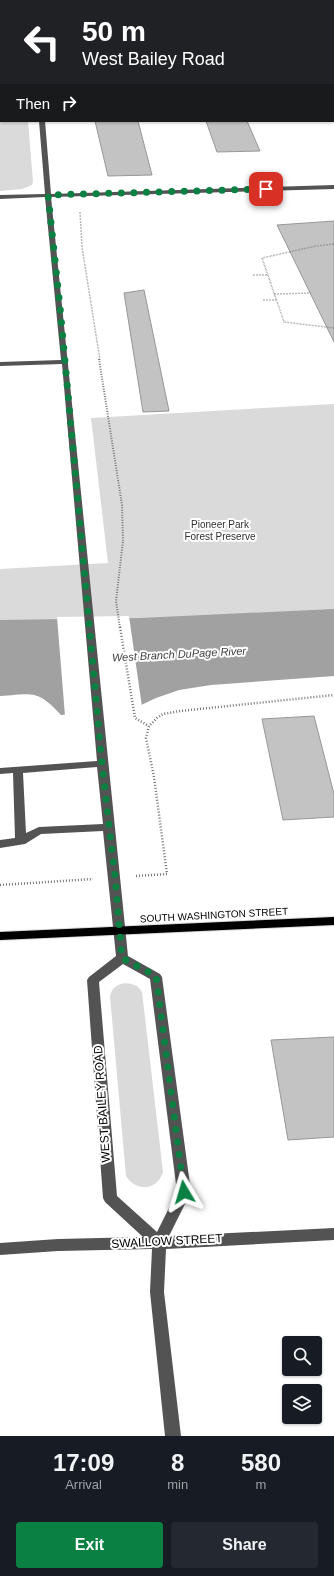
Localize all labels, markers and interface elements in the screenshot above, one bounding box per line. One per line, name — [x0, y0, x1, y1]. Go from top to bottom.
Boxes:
icon: left — [16, 16, 68, 68]
text: 50 m — [82, 16, 146, 47]
text: West Bailey Road — [82, 49, 225, 69]
icon: right — [58, 92, 80, 114]
text: Then — [16, 95, 50, 112]
pin — [249, 172, 283, 206]
icon: arrive — [255, 178, 277, 200]
park label: Pioneer Park Forest Preserve — [184, 519, 256, 542]
water label: West Branch DuPage River — [112, 644, 248, 664]
street label: SOUTH WASHINGTON STREET — [140, 906, 288, 924]
street label: WEST BAILEY ROAD — [91, 1045, 113, 1163]
position arrow — [163, 1171, 205, 1213]
street label: SWALLOW STREET — [111, 1231, 224, 1251]
map controls — [282, 1336, 322, 1424]
button: search — [282, 1336, 322, 1376]
button: layers — [282, 1384, 322, 1424]
text: 17:09 — [53, 1449, 114, 1476]
text: 8 — [171, 1449, 184, 1476]
text: 580 — [241, 1449, 281, 1476]
text: Arrival — [65, 1477, 102, 1492]
text: min — [167, 1477, 188, 1492]
text: m — [256, 1477, 266, 1492]
button: Exit — [16, 1522, 163, 1568]
button: Share — [171, 1522, 318, 1568]

